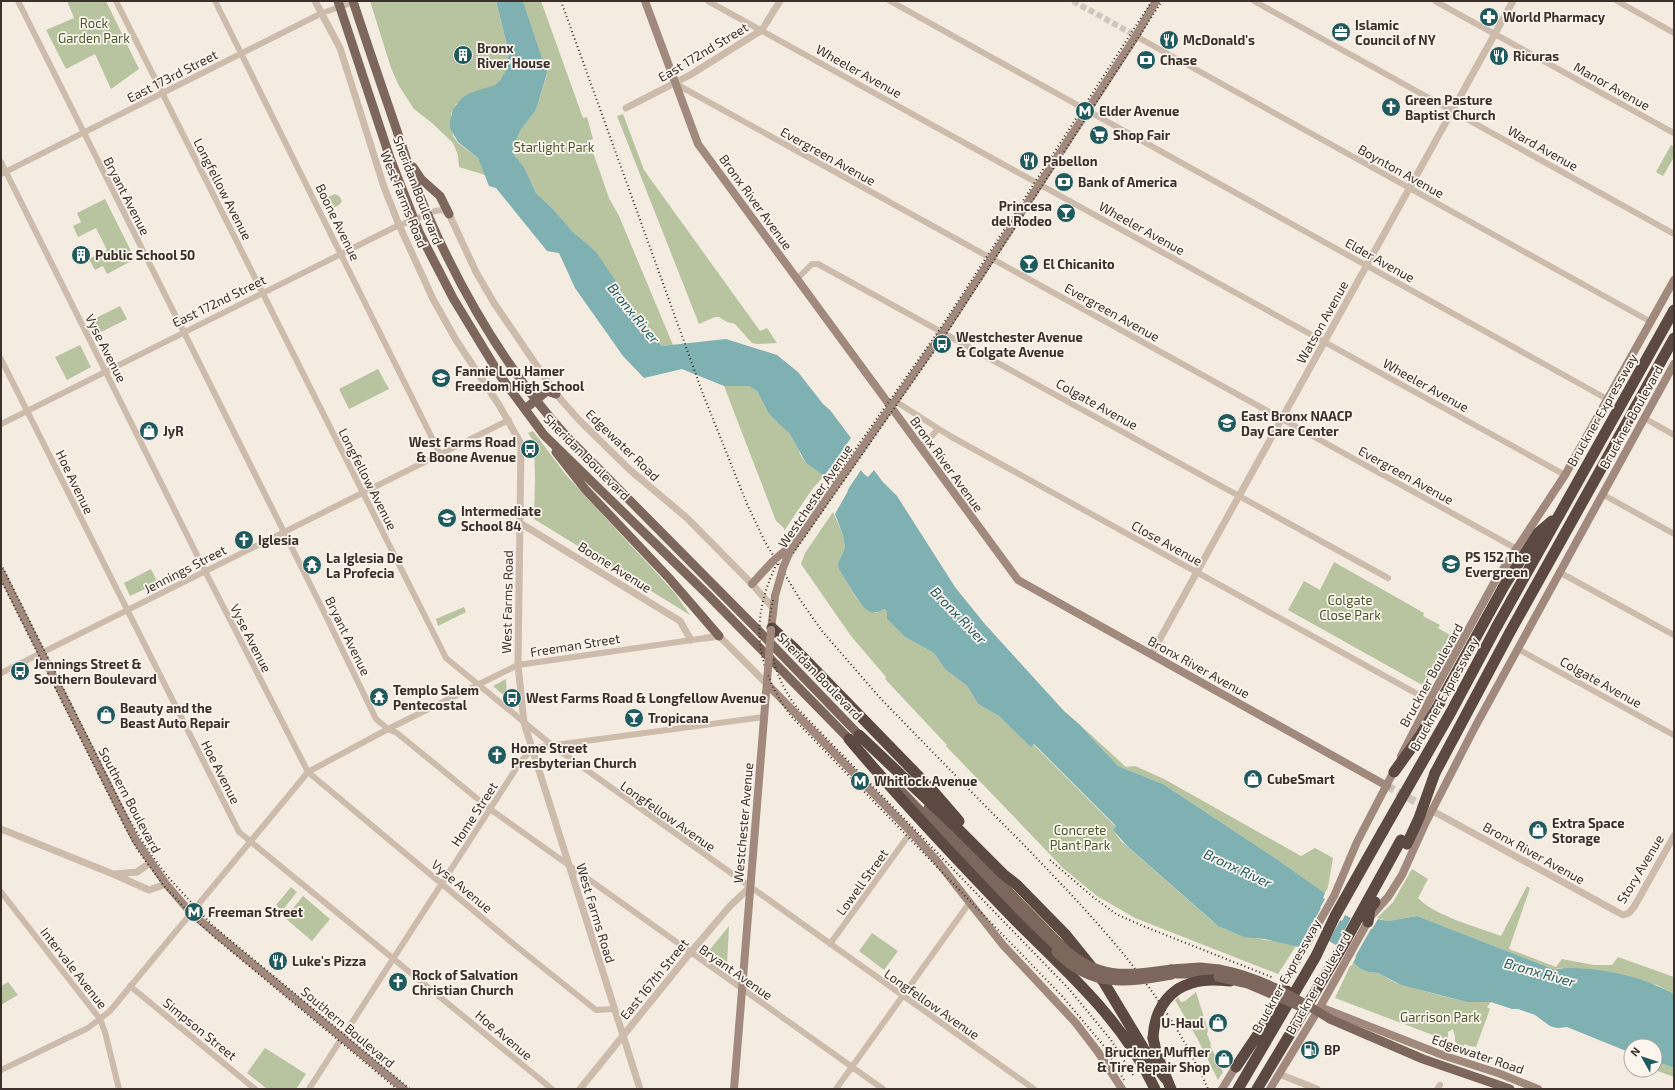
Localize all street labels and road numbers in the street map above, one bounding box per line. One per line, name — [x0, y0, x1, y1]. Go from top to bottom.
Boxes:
street label: East 172nd Street — [655, 19, 751, 85]
street label: Wheeler Avenue — [813, 41, 905, 101]
street label: East 173rd Street — [124, 46, 220, 106]
street label: Manor Avenue — [1571, 59, 1653, 114]
street label: Ward Avenue — [1505, 122, 1581, 174]
street label: Evergreen Avenue — [778, 123, 878, 189]
street label: Sheridan Boulevard — [390, 133, 446, 247]
street label: Longfellow Avenue — [190, 135, 256, 243]
street label: Boynton Avenue — [1355, 141, 1447, 201]
street label: West Farms Road — [377, 148, 431, 250]
street label: Bronx River Avenue — [716, 151, 796, 253]
street label: Bryant Avenue — [100, 154, 154, 238]
street label: Boone Avenue — [313, 181, 364, 263]
street label: Wheeler Avenue — [1096, 198, 1188, 258]
street label: Elder Avenue — [1343, 234, 1417, 286]
street label: East 172nd Street — [170, 271, 268, 331]
street label: Watson Avenue — [1293, 278, 1351, 366]
street label: Evergreen Avenue — [1062, 279, 1162, 345]
street label: Vyse Avenue — [82, 311, 130, 385]
street label: Bruckner Expressway — [1563, 351, 1641, 469]
street label: Wheeler Avenue — [1380, 355, 1472, 415]
street label: Bruckner Boulevard — [1596, 362, 1666, 472]
street label: Colgate Avenue — [1053, 375, 1141, 433]
street label: Edgewater Road — [583, 406, 663, 484]
street label: Sheridan Boulevard — [541, 411, 633, 503]
street label: Bronx River Avenue — [907, 413, 987, 515]
street label: Longfellow Avenue — [335, 425, 401, 533]
street label: Westchester Avenue — [774, 441, 856, 551]
street label: Evergreen Avenue — [1356, 442, 1456, 508]
street label: Hoe Avenue — [53, 447, 97, 517]
street label: Close Avenue — [1129, 517, 1205, 569]
street label: Boone Avenue — [575, 538, 655, 596]
street label: Jennings Street — [141, 541, 229, 597]
street label: West Farms Road — [498, 550, 516, 654]
street label: Bryant Avenue — [322, 594, 374, 678]
street label: Vyse Avenue — [227, 601, 275, 675]
street label: Bruckner Boulevard — [1396, 620, 1466, 730]
street label: Sheridan Boulevard — [774, 629, 866, 723]
street label: Freeman Street — [529, 630, 621, 660]
street label: Bronx River Avenue — [1145, 632, 1253, 702]
street label: Bruckner Expressway — [1406, 634, 1482, 754]
street label: Colgate Avenue — [1557, 653, 1645, 711]
street label: Hoe Avenue — [198, 738, 244, 806]
street label: Southern Boulevard — [95, 744, 165, 856]
street label: Westchester Avenue — [730, 762, 756, 884]
street label: Longfellow Avenue — [617, 777, 719, 855]
street label: Home Street — [447, 779, 501, 849]
street label: Bronx River Avenue — [1480, 818, 1588, 888]
street label: Story Avenue — [1613, 832, 1667, 906]
street label: Lowell Street — [833, 846, 891, 918]
street label: Vyse Avenue — [428, 856, 496, 916]
street label: West Farms Road — [573, 861, 619, 965]
street label: Bruckner Expressway — [1248, 916, 1324, 1036]
street label: Intervale Avenue — [37, 924, 111, 1012]
street label: Bruckner Boulevard — [1282, 929, 1354, 1037]
street label: East 167th Street — [616, 935, 692, 1023]
street label: Bryant Avenue — [696, 941, 776, 1003]
street label: Longfellow Avenue — [881, 965, 983, 1043]
street label: Southern Boulevard — [298, 983, 398, 1071]
street label: Simpson Street — [160, 994, 240, 1064]
street label: Hoe Avenue — [472, 1007, 536, 1063]
street label: Edgewater Road — [1430, 1031, 1526, 1077]

